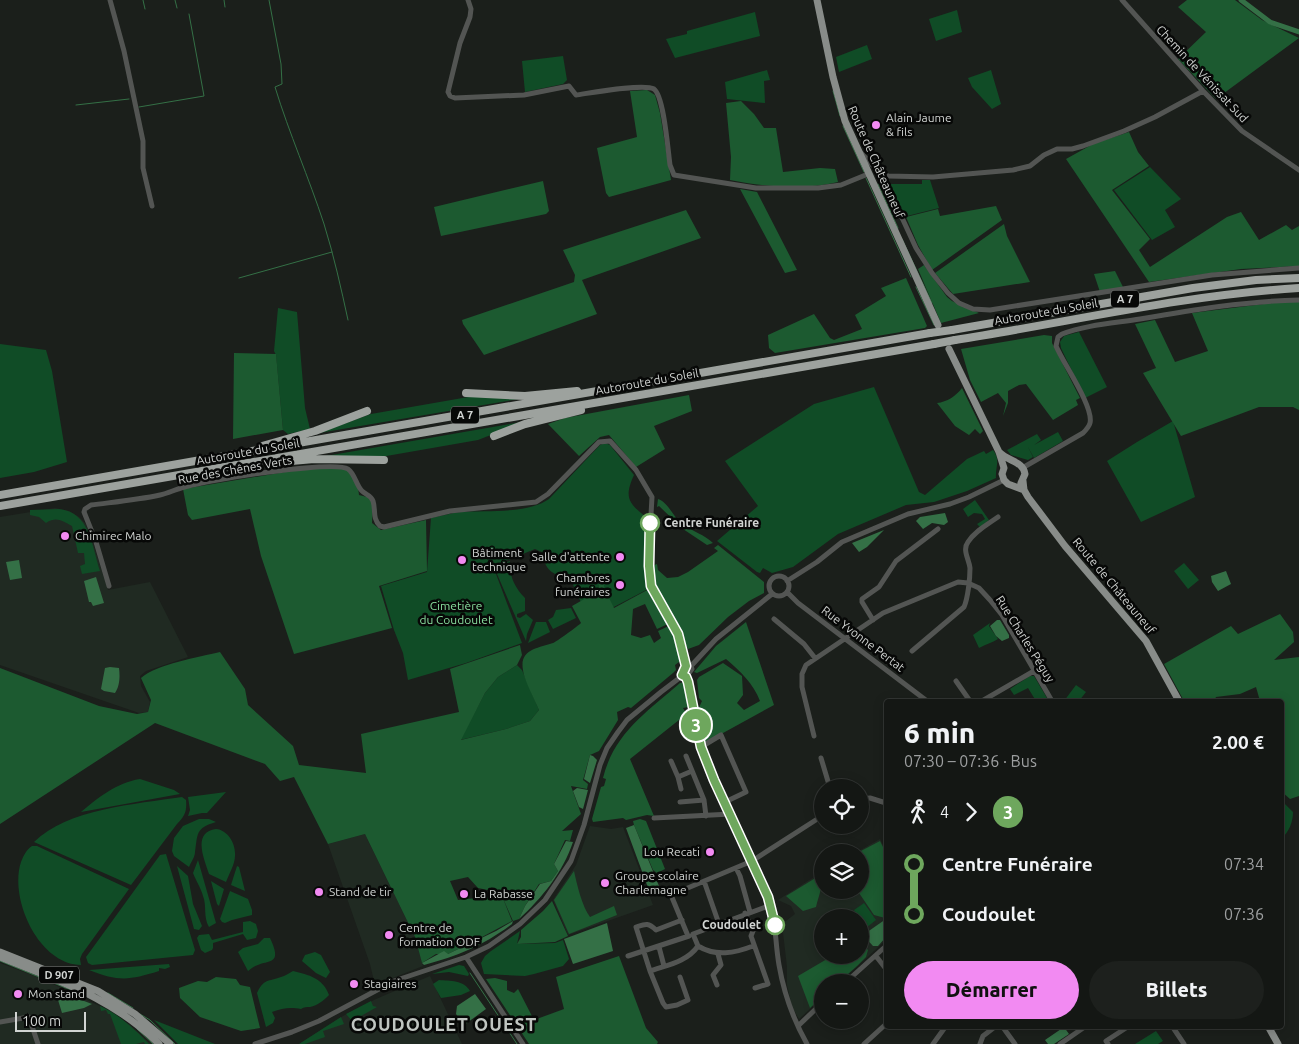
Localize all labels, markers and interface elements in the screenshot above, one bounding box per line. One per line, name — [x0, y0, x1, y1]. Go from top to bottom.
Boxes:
street label: Chemin de Vénissat Sud — [1154, 22, 1251, 125]
street label: Route de Châteauneuf — [846, 104, 907, 220]
place label: Alain Jaume & fils — [886, 111, 952, 138]
marker: Alain Jaume & fils — [870, 119, 882, 131]
road number: A 7 — [1111, 290, 1139, 308]
street label: Autoroute du Soleil — [993, 296, 1099, 327]
street label: Autoroute du Soleil — [594, 366, 700, 397]
road number: A 7 — [451, 406, 479, 424]
street label: Autoroute du Soleil — [195, 436, 301, 467]
street label: Rue des Chênes Verts — [177, 453, 293, 486]
marker: Centre Funéraire — [640, 513, 660, 533]
place label: Centre Funéraire — [664, 516, 759, 529]
place label: Chimirec Malo — [75, 529, 152, 542]
marker: Chimirec Malo — [59, 530, 71, 542]
street label: Route de Châteauneuf — [1070, 535, 1159, 637]
place label: Bâtiment technique — [472, 546, 526, 573]
place label: Salle d'attente — [532, 550, 610, 563]
marker: Salle d'attente — [614, 551, 626, 563]
marker: Bâtiment technique — [456, 554, 468, 566]
place label: Chambres funéraires — [555, 571, 610, 598]
marker: Chambres funéraires — [614, 579, 626, 591]
street label: Rue Charles Péguy — [994, 593, 1057, 685]
park label: Cimetière du Coudoulet — [419, 599, 493, 626]
street label: Rue Yvonne Pertat — [819, 603, 907, 674]
line badge: 3 — [680, 709, 712, 741]
text: 3 — [691, 715, 701, 735]
text: 6 min — [904, 717, 975, 748]
text: 2.00 € — [1212, 731, 1264, 753]
text: 07:30 – 07:36 · Bus — [904, 752, 1037, 770]
map controls — [814, 779, 869, 1029]
button: locate — [814, 779, 869, 834]
icon: walk — [904, 798, 932, 826]
icon: forward — [957, 798, 985, 826]
text: 3 — [1003, 802, 1013, 822]
text: 4 — [940, 803, 949, 821]
button: layers — [814, 844, 869, 899]
place label: Lou Recati — [644, 845, 700, 858]
marker: Lou Recati — [704, 846, 716, 858]
text: Centre Funéraire — [942, 853, 1093, 875]
text: 07:34 — [1224, 855, 1264, 873]
place label: Groupe scolaire Charlemagne — [615, 869, 699, 896]
marker: Groupe scolaire Charlemagne — [599, 877, 611, 889]
place label: Stand de tir — [329, 885, 392, 898]
marker: Stand de tir — [313, 886, 325, 898]
place label: La Rabasse — [474, 887, 533, 900]
marker: La Rabasse — [458, 888, 470, 900]
text: Coudoulet — [942, 903, 1035, 925]
text: 07:36 — [1224, 905, 1264, 923]
button: + — [814, 909, 869, 964]
marker: Coudoulet — [765, 915, 785, 935]
place label: Coudoulet — [702, 918, 761, 931]
place label: Centre de formation ODF — [399, 921, 480, 948]
marker: Centre de formation ODF — [383, 929, 395, 941]
button: Démarrer — [904, 961, 1079, 1019]
button: Billets — [1089, 961, 1264, 1019]
road number: D 907 — [39, 966, 79, 984]
button: − — [814, 974, 869, 1029]
place label: Stagiaires — [364, 977, 416, 990]
marker: Stagiaires — [348, 978, 360, 990]
place label: Mon stand — [28, 987, 85, 1000]
marker: Mon stand — [12, 988, 24, 1000]
scale bar — [15, 1009, 86, 1032]
text: 100 m — [22, 1013, 61, 1029]
district label: COUDOULET OUEST — [351, 1014, 537, 1034]

